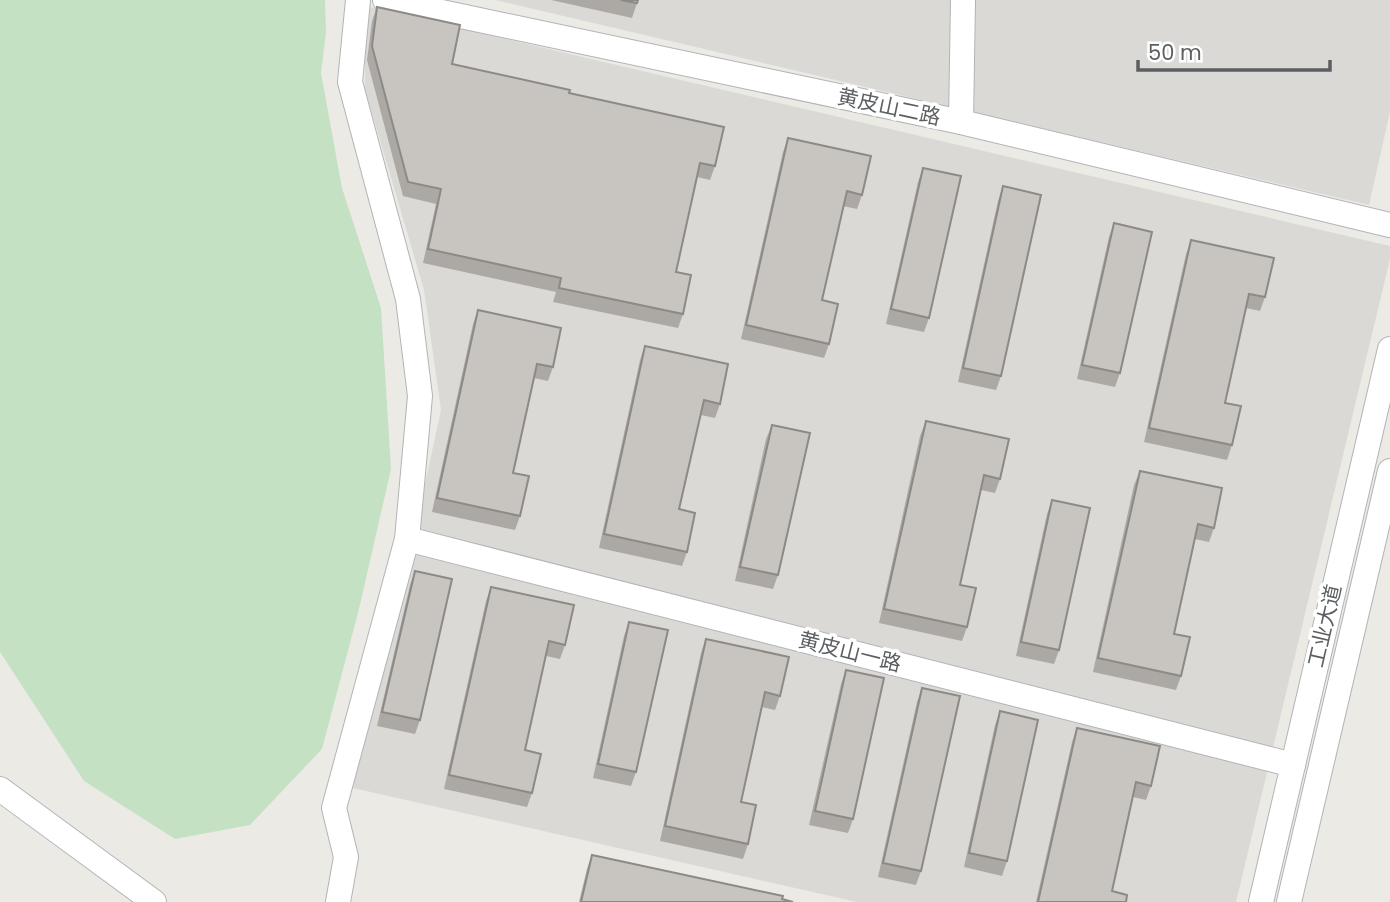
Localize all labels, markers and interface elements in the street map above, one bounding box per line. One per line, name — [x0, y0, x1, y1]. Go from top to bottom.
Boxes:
scale bar — [1138, 28, 1330, 72]
text: 50 m — [1148, 38, 1202, 67]
street label: 黄皮山二路 — [835, 81, 943, 132]
street label: 工业大道 — [1301, 582, 1348, 670]
street label: 黄皮山一路 — [796, 625, 905, 678]

